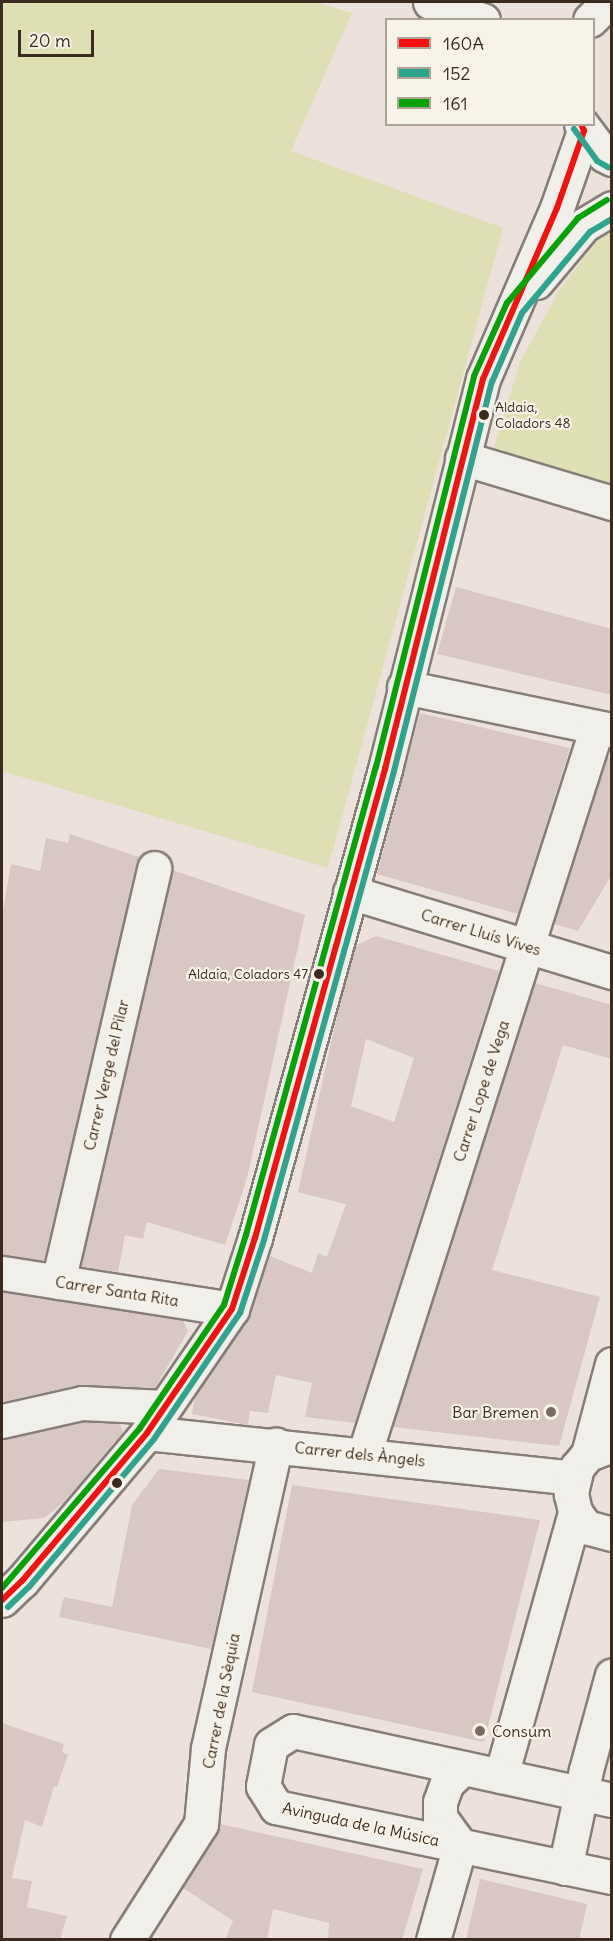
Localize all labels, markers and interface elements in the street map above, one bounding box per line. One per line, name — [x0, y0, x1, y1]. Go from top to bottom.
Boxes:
scale bar — [21, 18, 98, 56]
legend — [385, 18, 595, 126]
text: 20 m — [29, 29, 71, 52]
text: 160A — [443, 32, 484, 55]
text: 152 — [443, 62, 470, 85]
text: 161 — [443, 92, 468, 115]
place label: Aldaia, Coladors 48 — [495, 399, 571, 431]
marker: Aldaia, Coladors 48 — [478, 409, 490, 421]
street label: Carrer Lluís Vives — [419, 905, 543, 959]
place label: Aldaia, Coladors 47 — [188, 966, 308, 982]
marker: Aldaia, Coladors 47 — [313, 968, 325, 980]
street label: Carrer Verge del Pilar — [79, 998, 133, 1152]
street label: Carrer Lope de Vega — [449, 1018, 513, 1164]
street label: Carrer Santa Rita — [54, 1272, 180, 1310]
place label: Bar Bremen — [452, 1402, 539, 1422]
marker: Bar Bremen — [544, 1405, 558, 1419]
street label: Carrer dels Àngels — [294, 1438, 426, 1470]
unlabelled marker — [111, 1477, 123, 1489]
street label: Carrer de la Sèquia — [198, 1632, 244, 1770]
place label: Consum — [492, 1721, 551, 1741]
marker: Consum — [473, 1724, 487, 1738]
street label: Avinguda de la Música — [281, 1798, 441, 1850]

